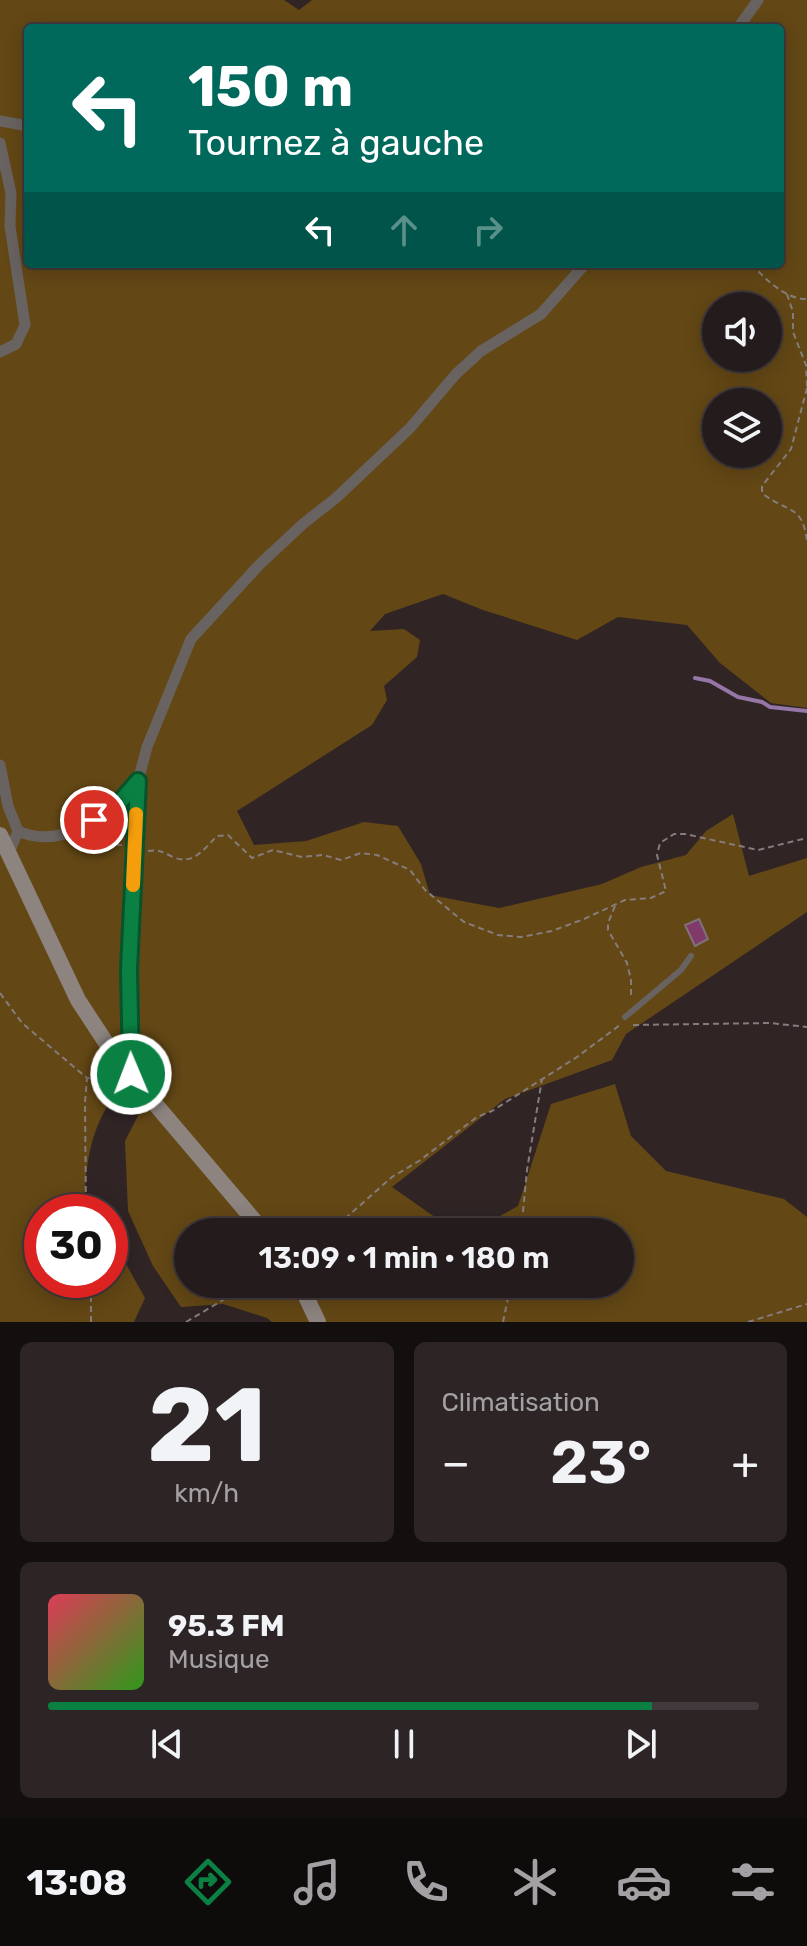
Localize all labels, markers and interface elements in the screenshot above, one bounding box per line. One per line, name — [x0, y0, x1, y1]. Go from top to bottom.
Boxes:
text: 150 m — [188, 54, 353, 120]
icon: left — [56, 56, 160, 160]
text: Tournez à gauche — [188, 121, 484, 164]
icon: left — [298, 208, 342, 252]
icon: ahead — [382, 208, 426, 252]
icon: right — [466, 208, 510, 252]
map controls — [702, 292, 782, 468]
button: sound — [702, 292, 782, 372]
button: layers — [702, 388, 782, 468]
pin — [60, 786, 128, 854]
icon: arrive — [72, 798, 116, 842]
position arrow — [89, 1032, 173, 1116]
speed limit sign: 30 — [24, 1194, 128, 1298]
text: 13:09 · 1 min · 180 m — [258, 1240, 550, 1276]
text: 21 — [147, 1364, 266, 1487]
text: Climatisation — [442, 1387, 600, 1418]
text: 23° — [550, 1427, 651, 1498]
text: − — [442, 1437, 470, 1489]
text: + — [732, 1437, 759, 1489]
text: km/h — [174, 1478, 239, 1509]
text: 95.3 FM — [168, 1608, 285, 1644]
text: Musique — [168, 1644, 270, 1675]
icon: previous — [145, 1722, 189, 1766]
icon: pause — [382, 1722, 426, 1766]
icon: next — [619, 1722, 663, 1766]
icon: directions — [180, 1854, 236, 1910]
icon: music — [289, 1854, 345, 1910]
icon: phone — [398, 1854, 454, 1910]
icon: climate — [507, 1854, 563, 1910]
icon: car — [616, 1854, 672, 1910]
icon: filters — [725, 1854, 781, 1910]
text: 13:08 — [26, 1861, 127, 1904]

